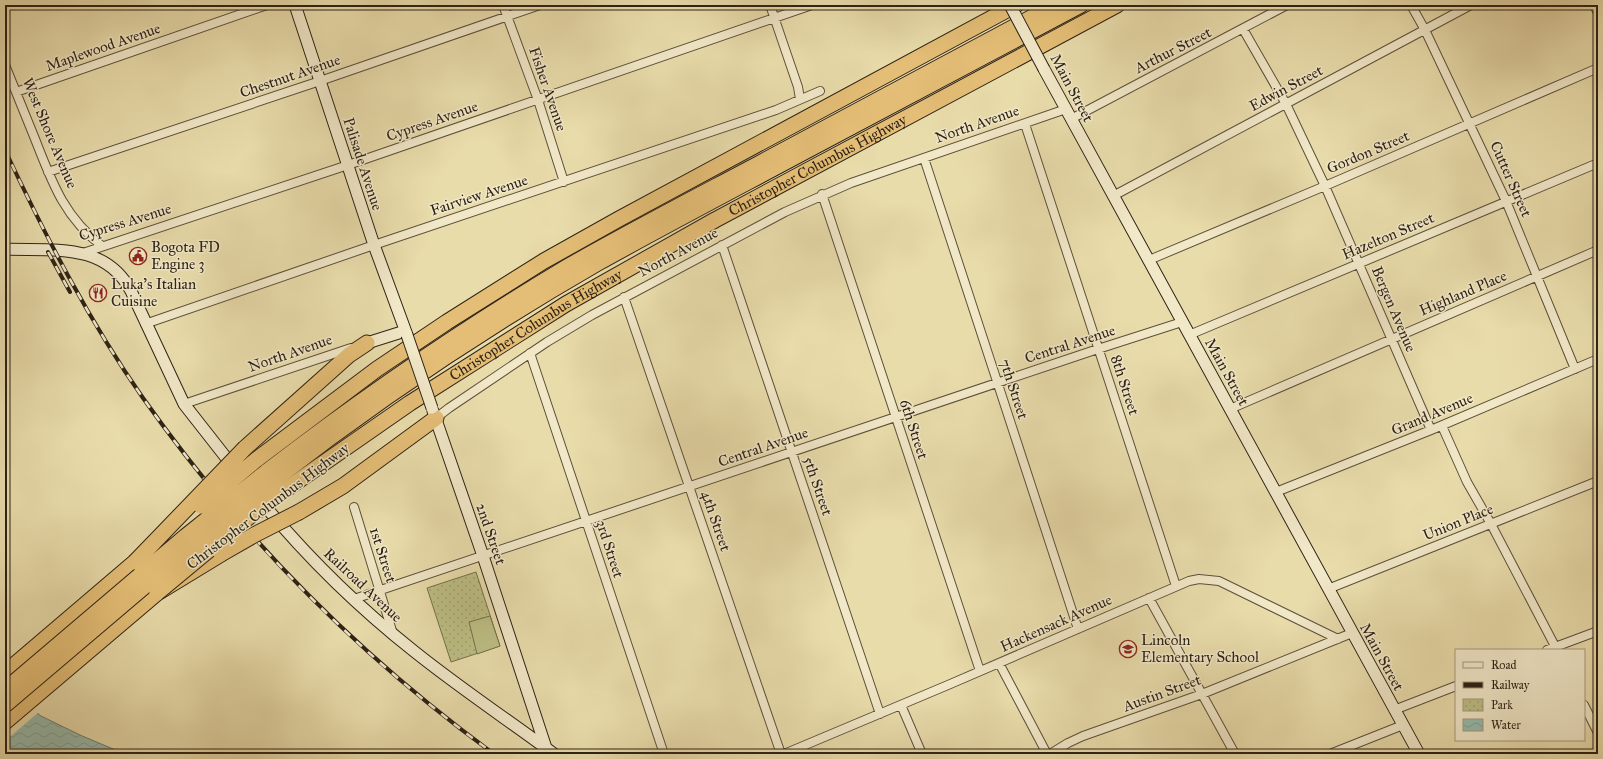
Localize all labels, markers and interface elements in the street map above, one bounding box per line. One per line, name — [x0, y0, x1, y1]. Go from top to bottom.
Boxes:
street label: Maplewood Avenue — [43, 19, 163, 75]
street label: Arthur Street — [1131, 23, 1215, 77]
street label: Fisher Avenue — [525, 45, 571, 133]
street label: Chestnut Avenue — [237, 50, 343, 102]
street label: Main Street — [1047, 51, 1098, 126]
street label: Edwin Street — [1246, 61, 1326, 115]
street label: West Shore Avenue — [19, 75, 81, 191]
street label: Cypress Avenue — [384, 97, 480, 145]
street label: North Avenue — [933, 101, 1021, 147]
street label: Christopher Columbus Highway — [725, 110, 910, 220]
street label: Palisade Avenue — [340, 115, 386, 213]
street label: Gordon Street — [1324, 126, 1413, 177]
street label: Cutter Street — [1486, 138, 1536, 220]
street label: Fairview Avenue — [428, 171, 530, 219]
street label: Cypress Avenue — [77, 199, 173, 245]
street label: Hazelton Street — [1339, 208, 1437, 263]
street label: North Avenue — [635, 223, 721, 281]
place label: Bogota FD Engine 3 — [151, 238, 220, 273]
public building icon: Bogota FD Engine 3 — [128, 246, 148, 266]
street label: Bergen Avenue — [1368, 263, 1420, 355]
street label: Christopher Columbus Highway — [446, 265, 626, 385]
street label: Highland Place — [1417, 266, 1509, 320]
place label: Luka's Italian Cuisine — [111, 275, 196, 310]
restaurant icon: Luka's Italian Cuisine — [88, 283, 108, 303]
street label: Central Avenue — [1022, 321, 1118, 367]
street label: North Avenue — [246, 330, 334, 376]
street label: Main Street — [1201, 335, 1253, 410]
street label: 8th Street — [1107, 353, 1143, 418]
street label: 7th Street — [996, 357, 1032, 422]
street label: Grand Avenue — [1389, 389, 1475, 439]
street label: 6th Street — [896, 397, 932, 462]
street label: Central Avenue — [716, 423, 810, 471]
street label: Christopher Columbus Highway — [183, 438, 354, 573]
street label: 5th Street — [800, 454, 837, 518]
street label: 4th Street — [697, 489, 735, 554]
street label: Union Place — [1420, 500, 1496, 544]
street label: 2nd Street — [472, 501, 510, 568]
street label: 3rd Street — [592, 518, 628, 581]
street label: 1st Street — [366, 525, 401, 586]
street label: Railroad Avenue — [320, 544, 406, 626]
street label: Hackensack Avenue — [997, 590, 1115, 656]
street label: Main Street — [1356, 620, 1408, 695]
place label: Lincoln Elementary School — [1141, 631, 1260, 666]
school or university icon: Lincoln Elementary School — [1118, 639, 1138, 659]
legend — [1455, 649, 1585, 741]
text: Road — [1491, 658, 1517, 672]
street label: Austin Street — [1120, 670, 1204, 716]
text: Railway — [1491, 678, 1530, 692]
text: Park — [1491, 698, 1513, 712]
text: Water — [1491, 718, 1521, 732]

